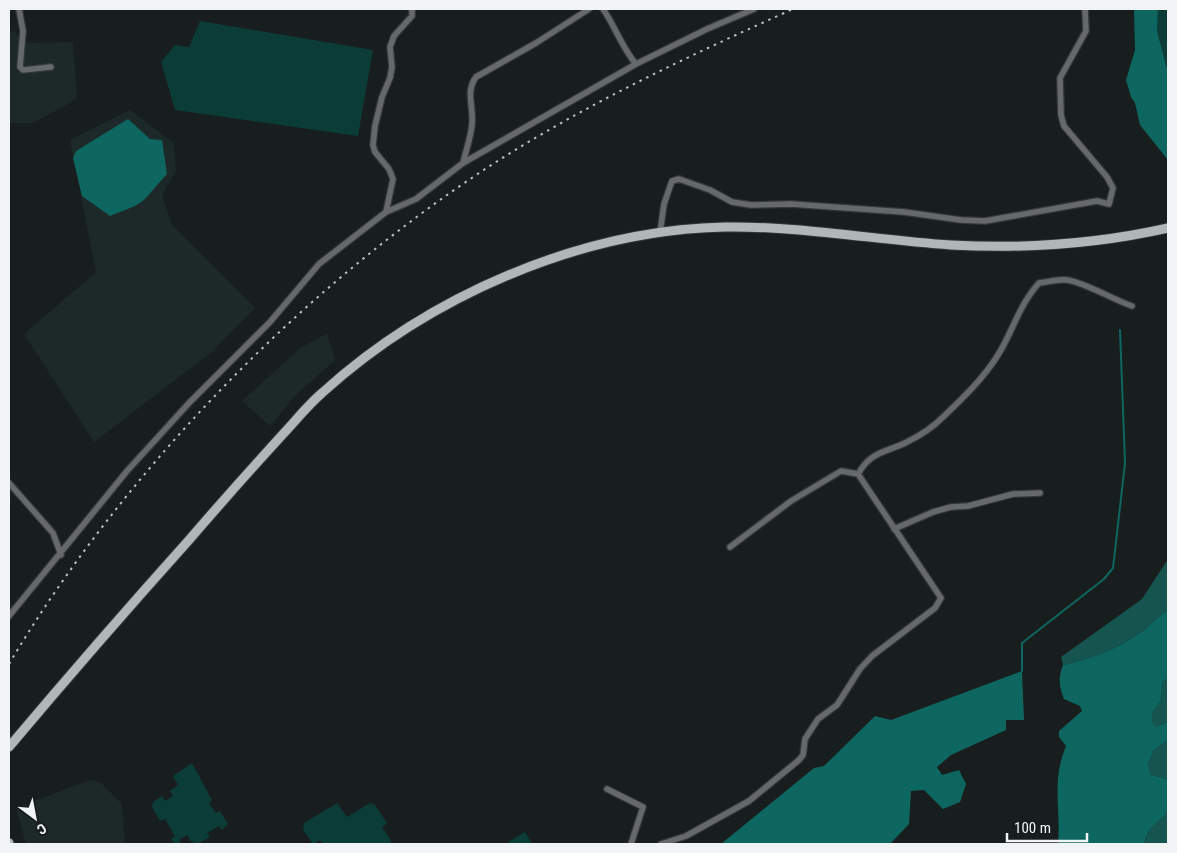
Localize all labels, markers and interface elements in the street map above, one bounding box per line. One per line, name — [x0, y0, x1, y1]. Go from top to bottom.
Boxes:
north arrow — [10, 793, 60, 843]
scale bar — [1007, 810, 1087, 842]
text: 100 m — [1014, 819, 1051, 837]
text: С — [34, 820, 50, 838]

